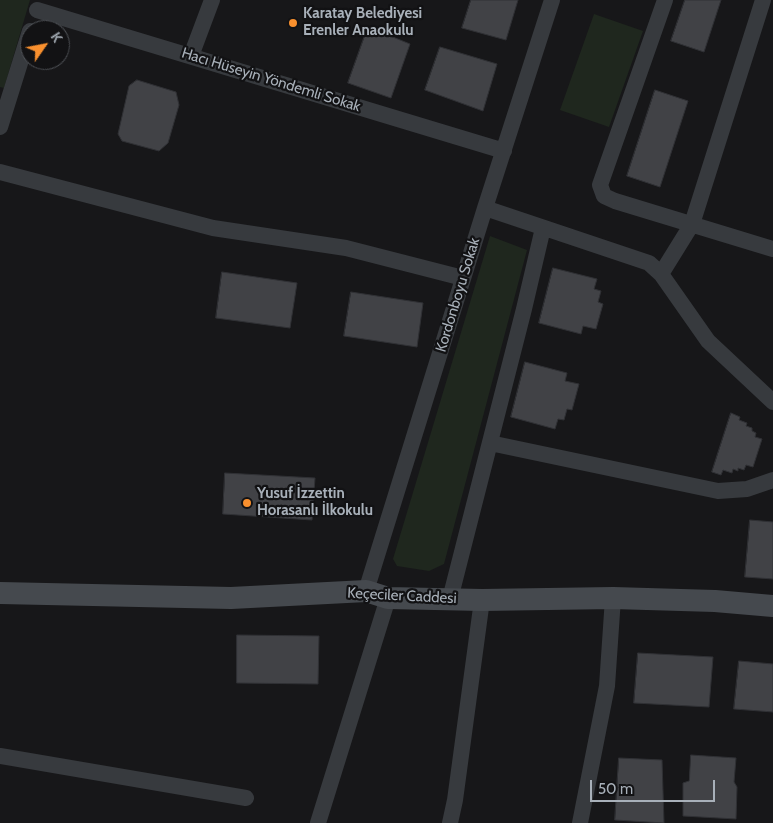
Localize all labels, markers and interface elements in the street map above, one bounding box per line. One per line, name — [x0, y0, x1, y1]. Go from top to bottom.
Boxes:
place label: Karatay Belediyesi Erenler Anaokulu — [303, 5, 422, 40]
marker: Karatay Belediyesi Erenler Anaokulu — [287, 17, 299, 29]
north arrow — [20, 20, 70, 70]
text: K — [47, 29, 67, 46]
street label: Hacı Hüseyin Yöndemli Sokak — [179, 44, 363, 116]
street label: Kordonboyu Sokak — [432, 236, 484, 354]
place label: Yusuf İzzettin Horasanlı İlkokulu — [257, 485, 373, 520]
marker: Yusuf İzzettin Horasanlı İlkokulu — [241, 497, 253, 509]
street label: Keçeciler Caddesi — [347, 584, 457, 608]
scale bar — [593, 770, 718, 802]
text: 50 m — [598, 780, 633, 798]

